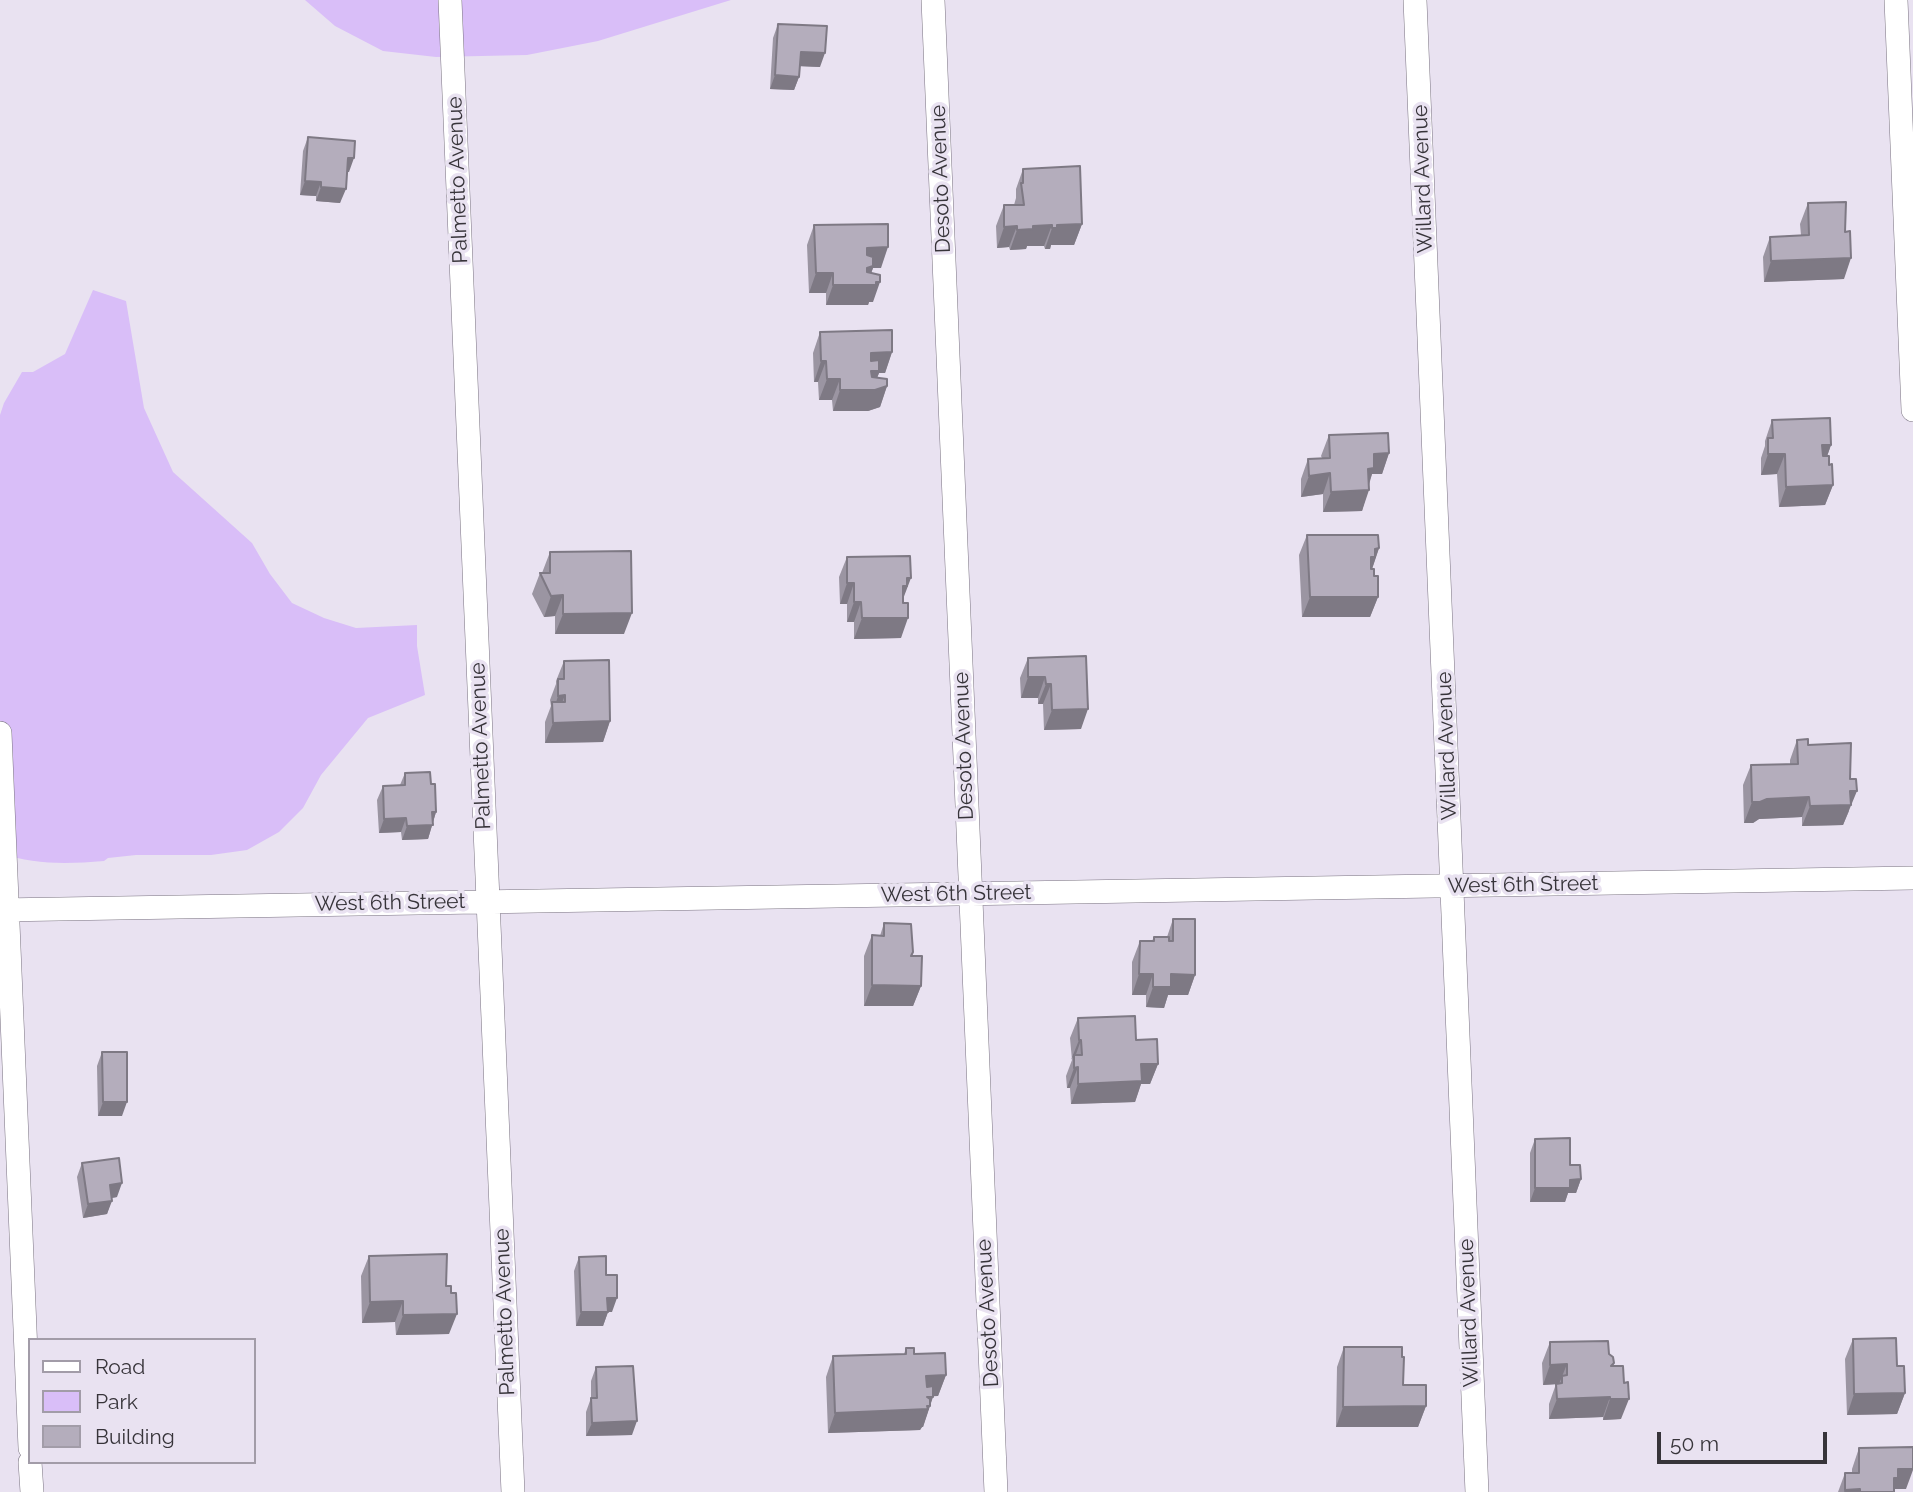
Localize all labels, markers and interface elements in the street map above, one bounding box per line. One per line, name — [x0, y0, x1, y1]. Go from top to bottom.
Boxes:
street label: Palmetto Avenue — [442, 96, 474, 264]
street label: Willard Avenue — [1408, 104, 1438, 254]
street label: Desoto Avenue — [926, 105, 956, 253]
street label: Palmetto Avenue — [465, 662, 497, 830]
street label: Willard Avenue — [1432, 671, 1462, 821]
street label: Desoto Avenue — [949, 672, 979, 820]
street label: West 6th Street — [1447, 871, 1599, 899]
street label: West 6th Street — [880, 880, 1032, 908]
street label: West 6th Street — [314, 889, 466, 917]
street label: Palmetto Avenue — [489, 1228, 521, 1396]
street label: Desoto Avenue — [972, 1238, 1004, 1388]
street label: Willard Avenue — [1454, 1238, 1484, 1388]
legend — [28, 1338, 256, 1464]
text: Road — [95, 1354, 145, 1379]
text: Park — [95, 1389, 138, 1414]
scale bar — [1661, 1418, 1831, 1462]
text: Building — [95, 1424, 175, 1449]
text: 50 m — [1670, 1431, 1719, 1456]

